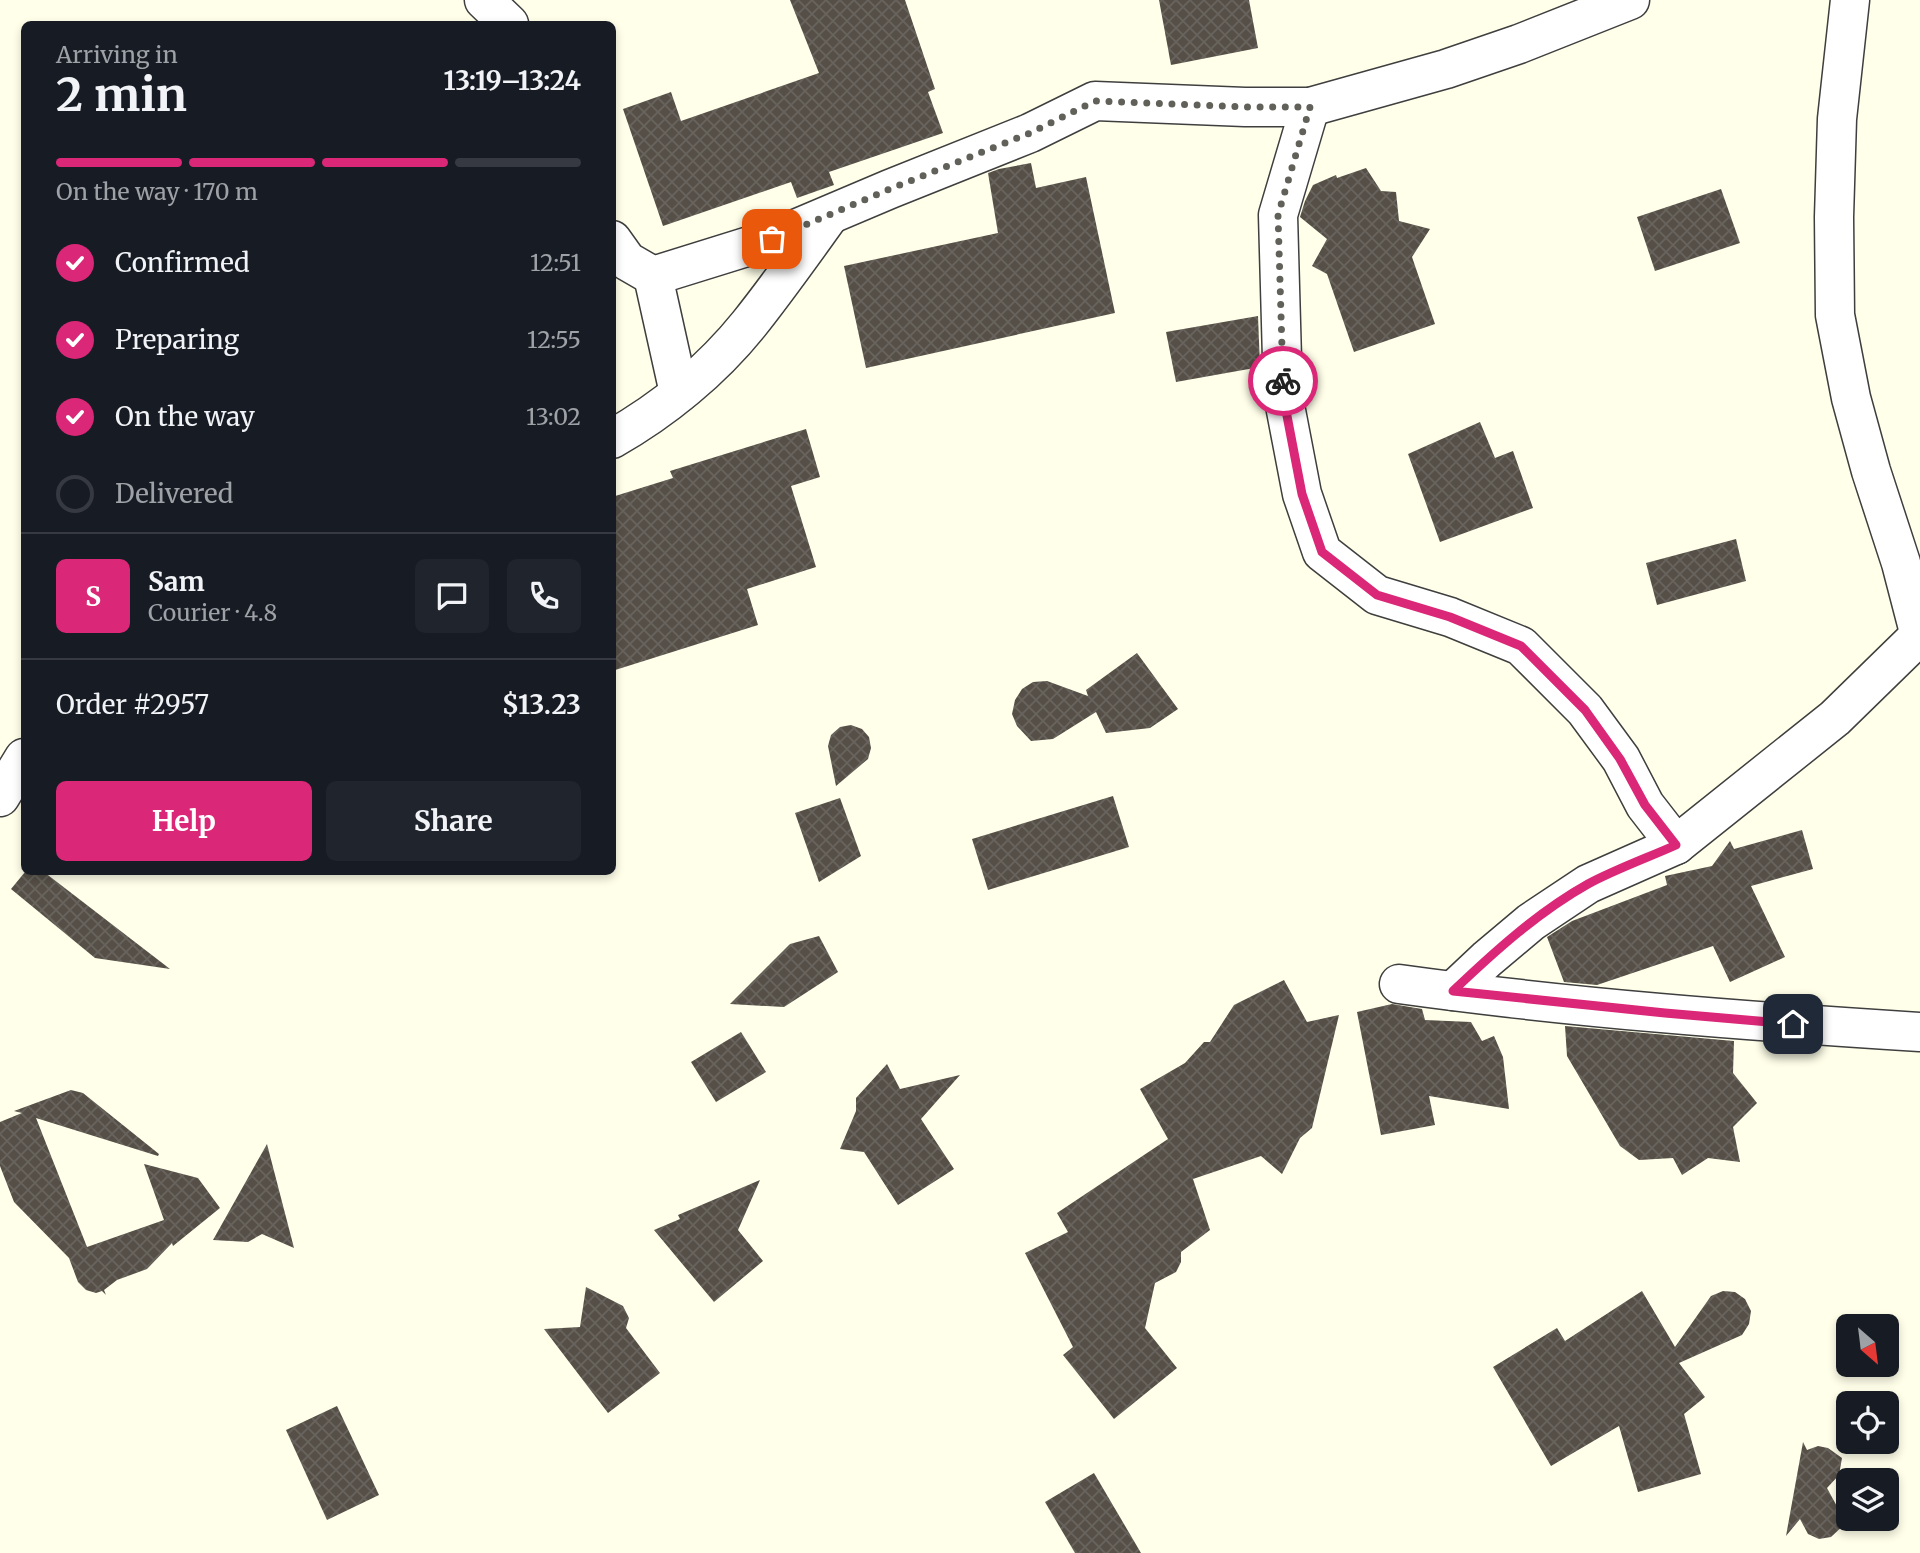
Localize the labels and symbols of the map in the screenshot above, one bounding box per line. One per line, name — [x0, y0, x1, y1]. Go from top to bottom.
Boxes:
pin — [742, 209, 802, 269]
courier — [1248, 346, 1318, 416]
pin — [1763, 994, 1823, 1054]
north arrow — [1836, 1314, 1899, 1377]

